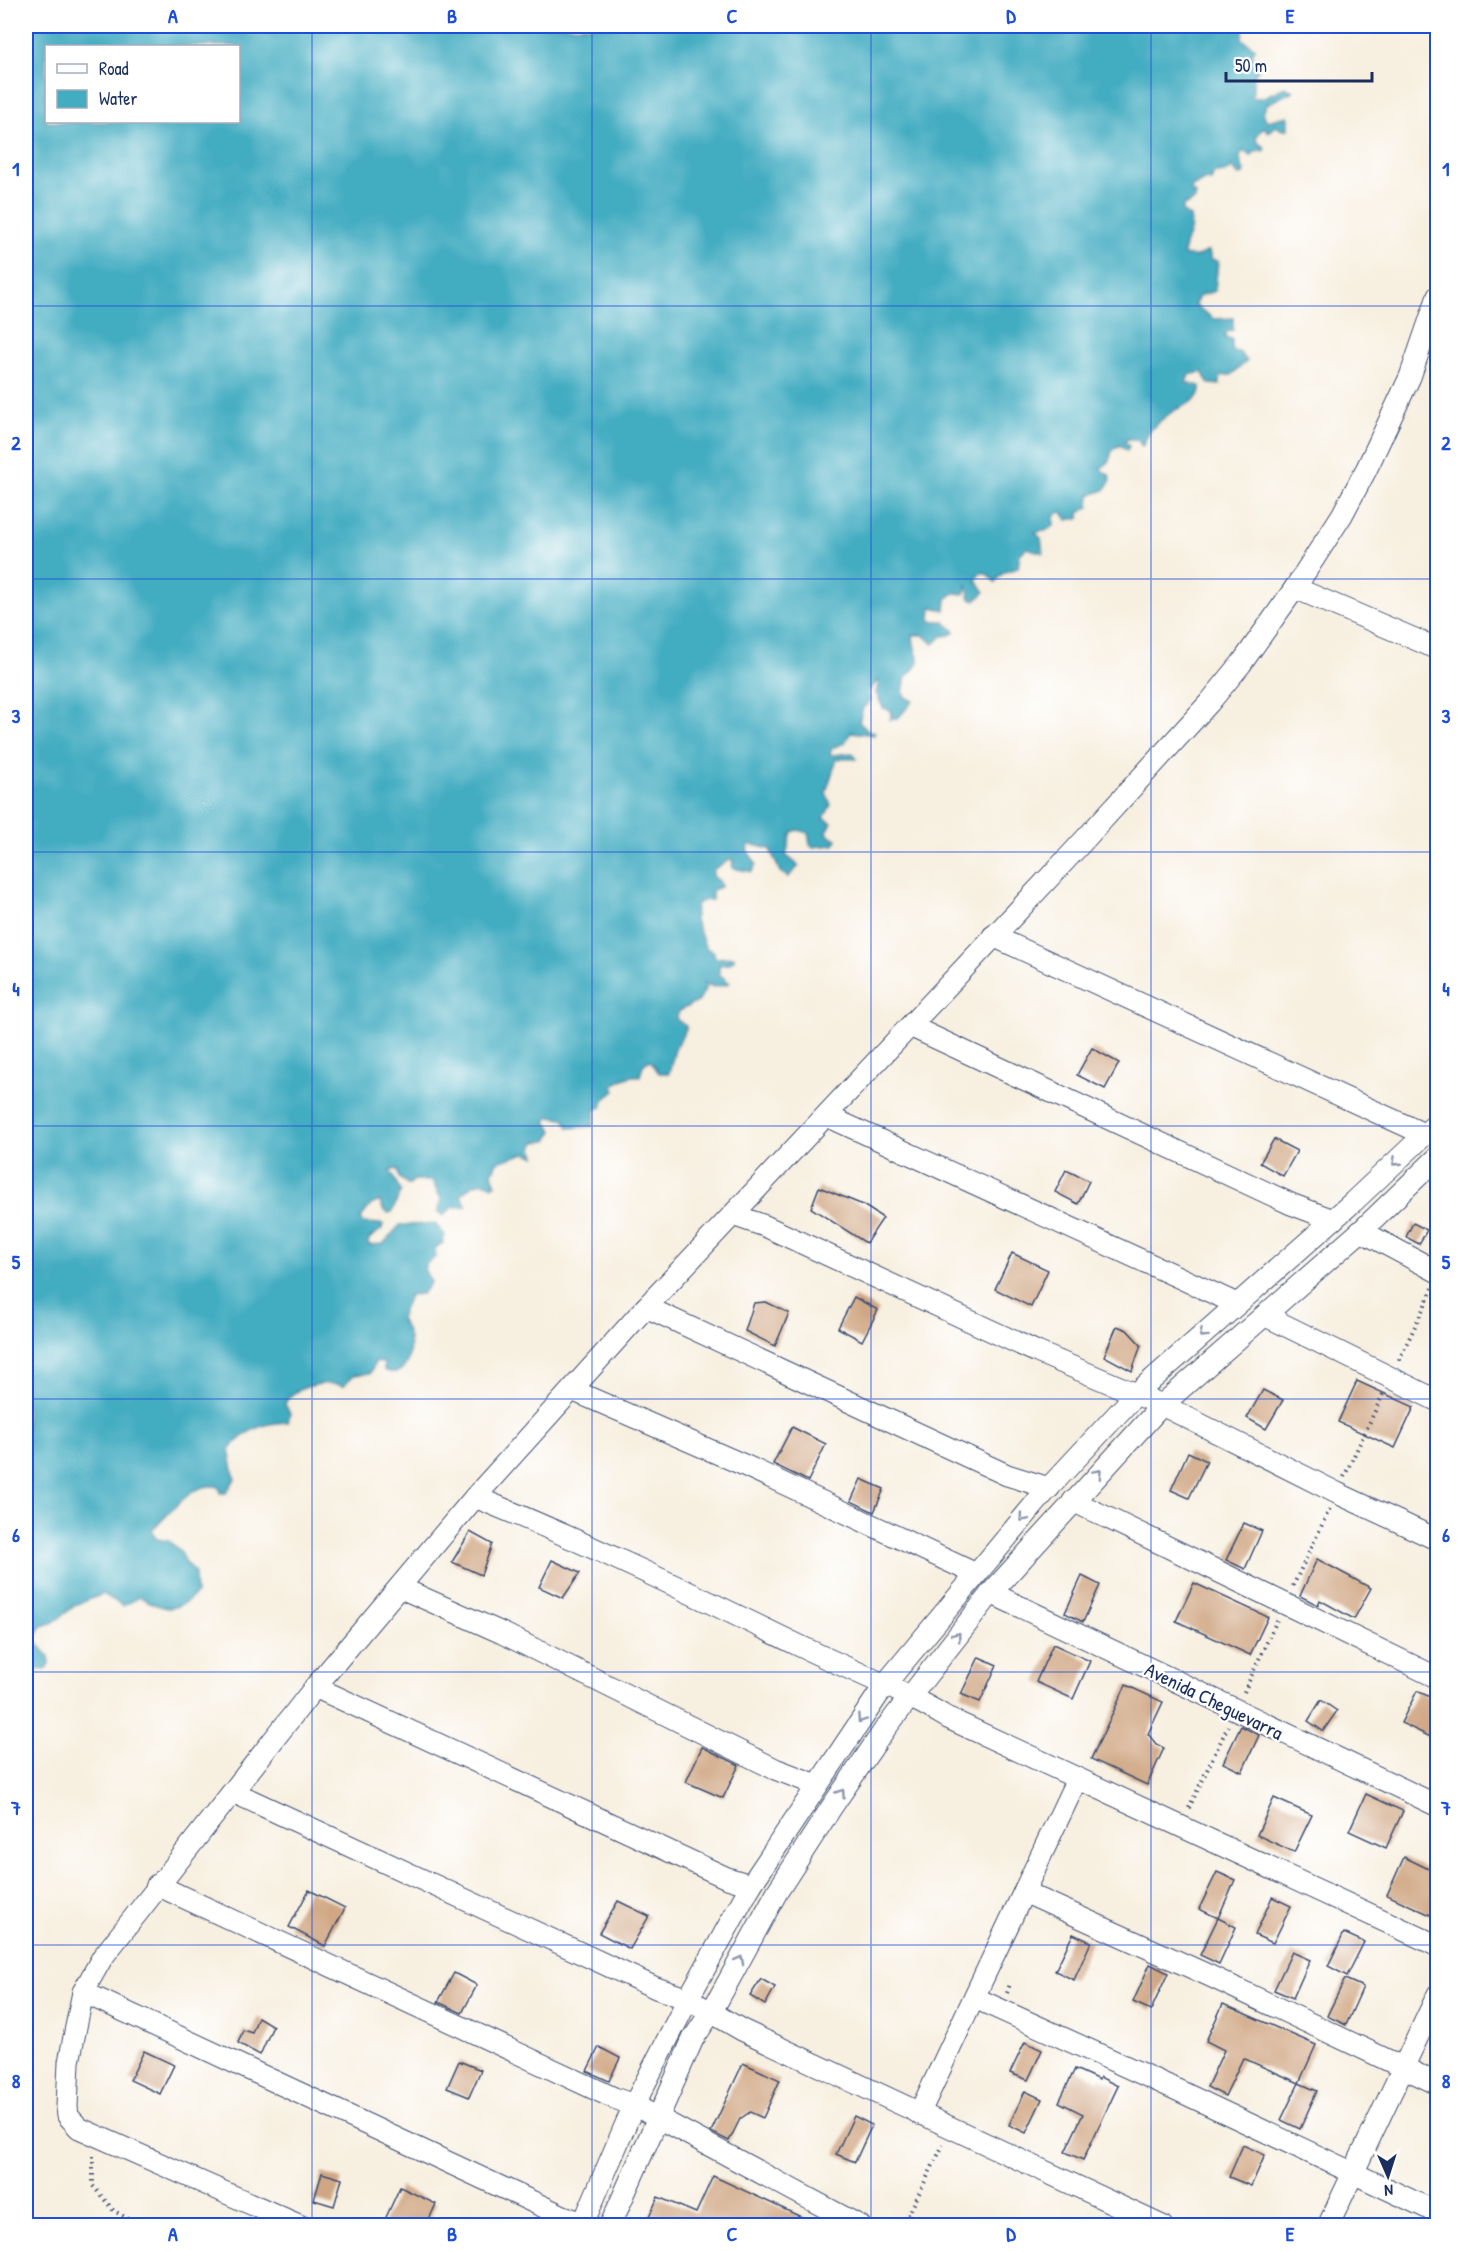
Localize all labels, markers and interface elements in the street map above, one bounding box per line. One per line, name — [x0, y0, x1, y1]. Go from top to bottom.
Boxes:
text: A — [168, 2, 178, 29]
text: B — [447, 2, 457, 29]
text: C — [727, 2, 738, 29]
text: D — [1006, 2, 1016, 29]
text: E — [1286, 2, 1295, 29]
legend — [45, 45, 240, 123]
scale bar — [1226, 45, 1372, 83]
text: 50 m — [1235, 53, 1267, 78]
text: Road — [99, 56, 129, 81]
text: Water — [99, 86, 137, 111]
text: 1 — [12, 155, 20, 182]
text: 1 — [1442, 155, 1450, 182]
text: 2 — [11, 429, 21, 456]
text: 2 — [1441, 429, 1451, 456]
text: 3 — [12, 702, 21, 729]
text: 3 — [1442, 702, 1451, 729]
text: 4 — [12, 975, 20, 1002]
text: 4 — [1442, 975, 1450, 1002]
one-way arrow — [1392, 1155, 1403, 1166]
text: 5 — [12, 1248, 21, 1275]
text: 5 — [1442, 1248, 1451, 1275]
one-way arrow — [1199, 1327, 1210, 1338]
one-way arrow — [1091, 1469, 1102, 1480]
one-way arrow — [1019, 1511, 1030, 1522]
text: 6 — [12, 1521, 20, 1548]
text: 6 — [1442, 1521, 1450, 1548]
one-way arrow — [949, 1632, 960, 1643]
street label: Avenida Cheguevarra — [1141, 1655, 1288, 1746]
one-way arrow — [857, 1712, 868, 1723]
one-way arrow — [834, 1789, 845, 1800]
text: 7 — [10, 1794, 21, 1821]
text: 7 — [1440, 1794, 1451, 1821]
one-way arrow — [733, 1956, 744, 1966]
text: 8 — [12, 2067, 21, 2094]
text: 8 — [1442, 2067, 1451, 2094]
north arrow — [1358, 2146, 1418, 2206]
text: N — [1383, 2180, 1394, 2202]
text: A — [168, 2220, 178, 2247]
text: B — [447, 2220, 457, 2247]
text: C — [727, 2220, 738, 2247]
text: D — [1006, 2220, 1016, 2247]
text: E — [1286, 2220, 1295, 2247]

